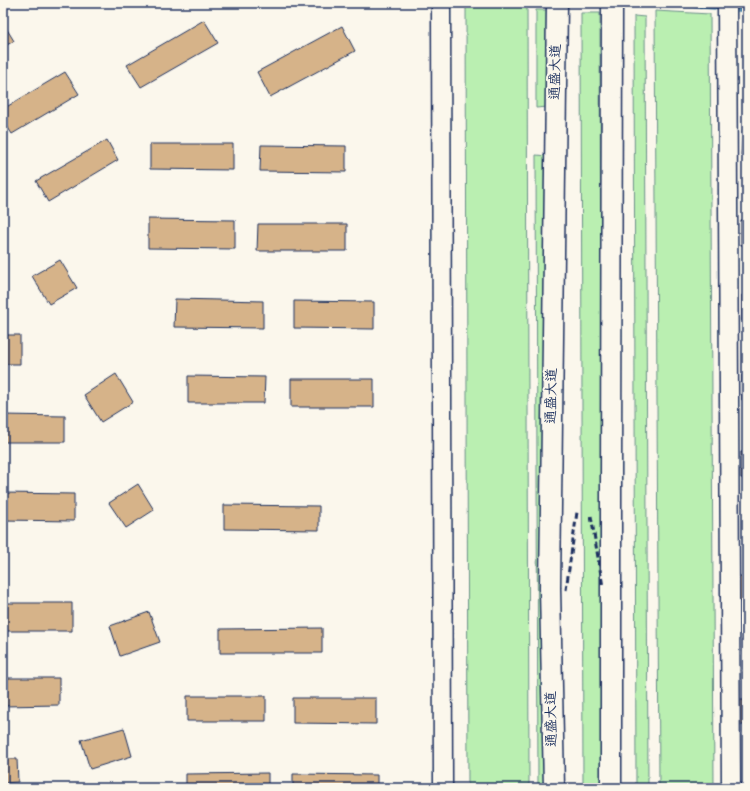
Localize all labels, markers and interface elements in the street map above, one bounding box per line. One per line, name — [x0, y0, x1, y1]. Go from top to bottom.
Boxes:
street label: 通盛大道 — [545, 44, 567, 100]
street label: 通盛大道 — [541, 368, 563, 424]
street label: 通盛大道 — [541, 691, 563, 747]

